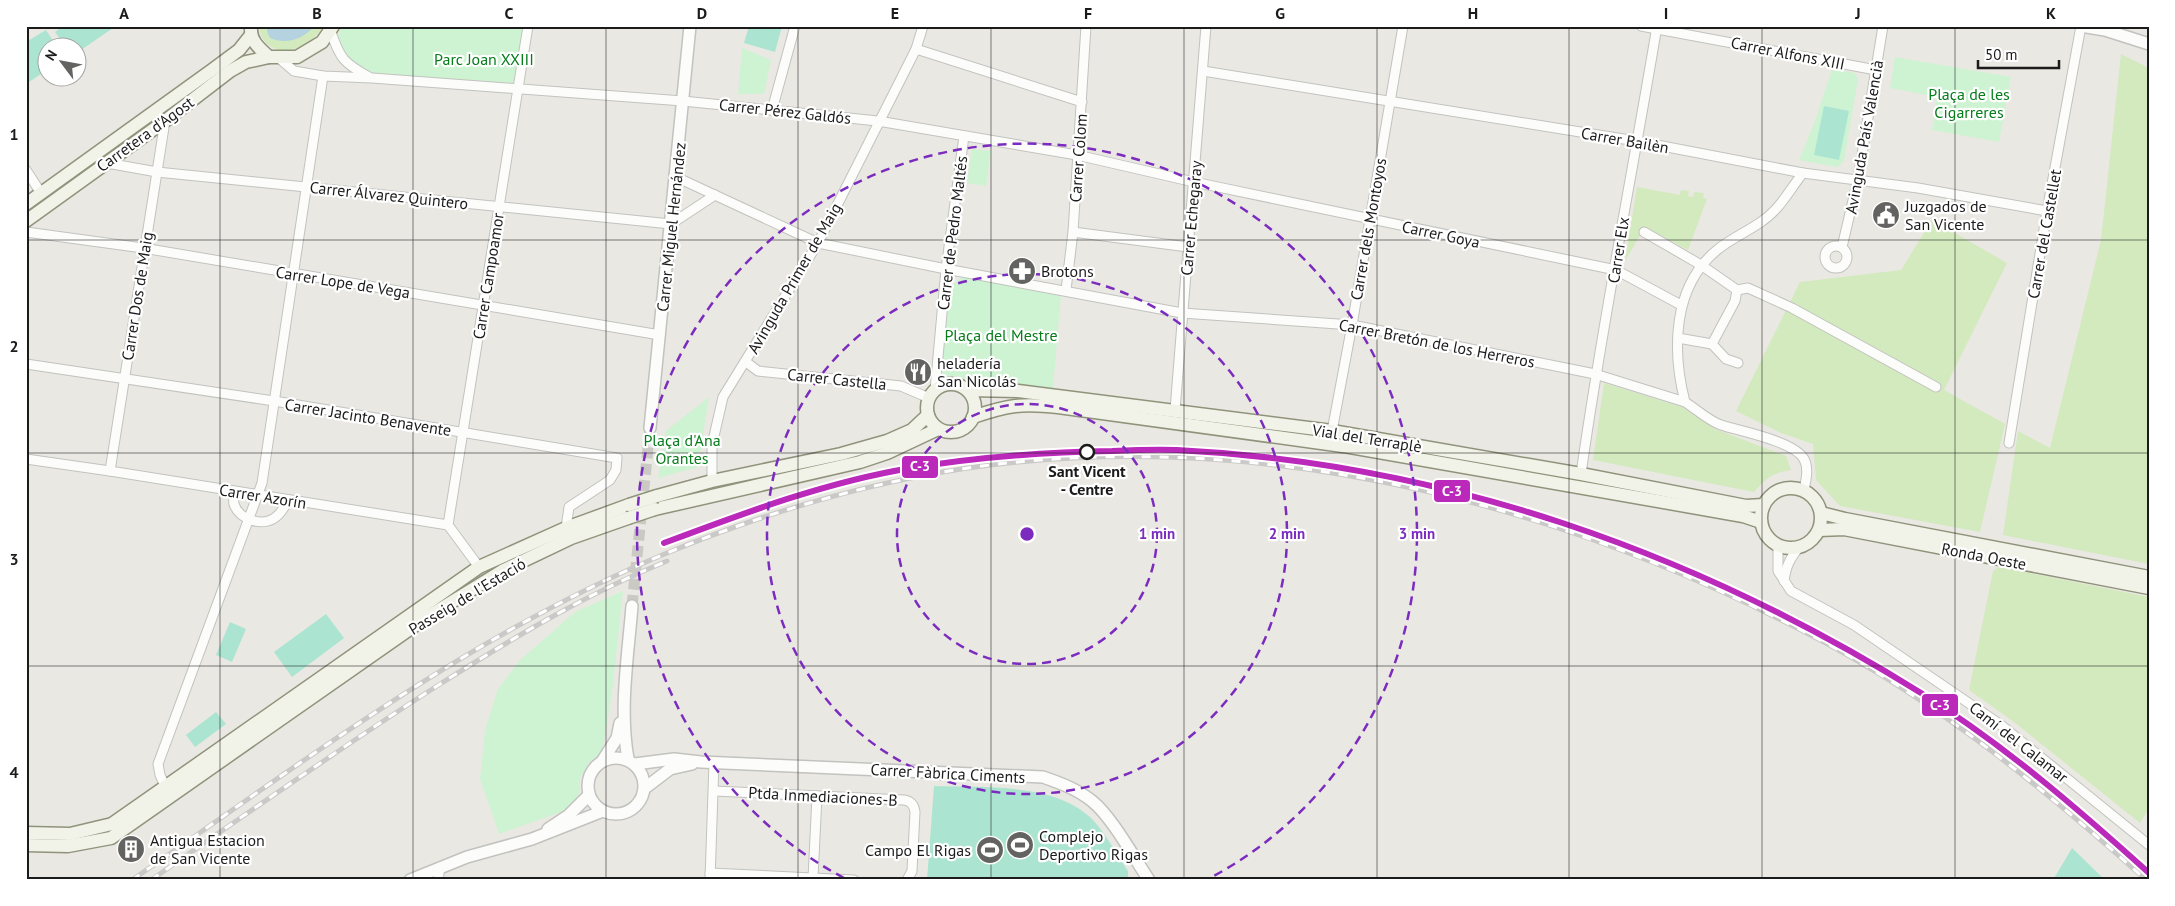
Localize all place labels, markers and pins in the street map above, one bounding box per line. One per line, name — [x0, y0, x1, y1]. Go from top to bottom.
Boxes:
place label: Juzgados de San Vicente — [1904, 196, 1987, 234]
public building icon: Juzgados de San Vicente — [1871, 200, 1901, 230]
pharmacy icon: Brotons — [1007, 256, 1037, 286]
place label: Brotons — [1041, 261, 1094, 281]
place label: heladería San Nicolás — [937, 353, 1017, 391]
restaurant icon: heladería San Nicolás — [903, 357, 933, 387]
marker: Sant Vicent - Centre — [1079, 444, 1095, 460]
place label: Sant Vicent - Centre — [1048, 461, 1126, 499]
centre of rings — [1018, 525, 1036, 543]
place label: Complejo Deportivo Rigas — [1039, 826, 1148, 864]
place label: Antigua Estacion de San Vicente — [150, 830, 265, 868]
sports icon: Complejo Deportivo Rigas — [1005, 830, 1035, 860]
building icon: Antigua Estacion de San Vicente — [116, 834, 146, 864]
sports icon: Campo El Rigas — [975, 835, 1005, 865]
place label: Campo El Rigas — [865, 840, 971, 860]

